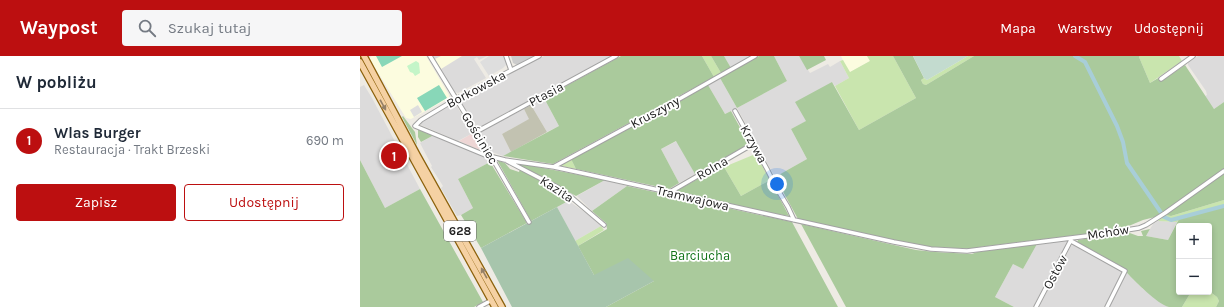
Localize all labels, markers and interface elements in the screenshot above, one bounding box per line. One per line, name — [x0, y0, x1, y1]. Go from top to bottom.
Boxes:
search box — [122, 10, 402, 46]
text: Waypost — [20, 17, 98, 39]
icon: search — [136, 17, 158, 39]
text: Szukaj tutaj — [168, 19, 251, 37]
text: Mapa — [1000, 20, 1036, 37]
text: Warstwy — [1058, 20, 1112, 37]
text: Udostępnij — [1134, 20, 1204, 37]
street label: Borkowska — [444, 67, 508, 111]
text: W pobliżu — [16, 72, 97, 92]
street label: Ptasia — [526, 79, 566, 109]
street label: Kruszyny — [628, 93, 682, 131]
one-way arrow — [380, 99, 387, 111]
street label: Gościniec — [459, 109, 501, 167]
street label: Krzywa — [737, 122, 771, 166]
text: Wlas Burger — [54, 124, 141, 142]
text: 1 — [27, 133, 31, 148]
text: 690 m — [306, 133, 344, 148]
pin: 1 — [381, 141, 407, 171]
text: Restauracja · Trakt Brzeski — [54, 142, 210, 157]
street label: Rolna — [694, 153, 730, 183]
street label: Kazita — [537, 173, 577, 205]
your location — [767, 174, 787, 194]
street label: Tramwajowa — [655, 182, 731, 214]
button: Zapisz — [16, 184, 176, 221]
button: Udostępnij — [184, 184, 344, 221]
road number: 628 — [444, 221, 476, 241]
street label: Mchów — [1086, 221, 1131, 243]
map controls — [1176, 223, 1212, 295]
button: + — [1176, 223, 1212, 259]
park label: Barciucha — [670, 248, 730, 263]
street label: Ostów — [1040, 252, 1070, 292]
button: − — [1176, 259, 1212, 295]
one-way arrow — [480, 267, 487, 279]

